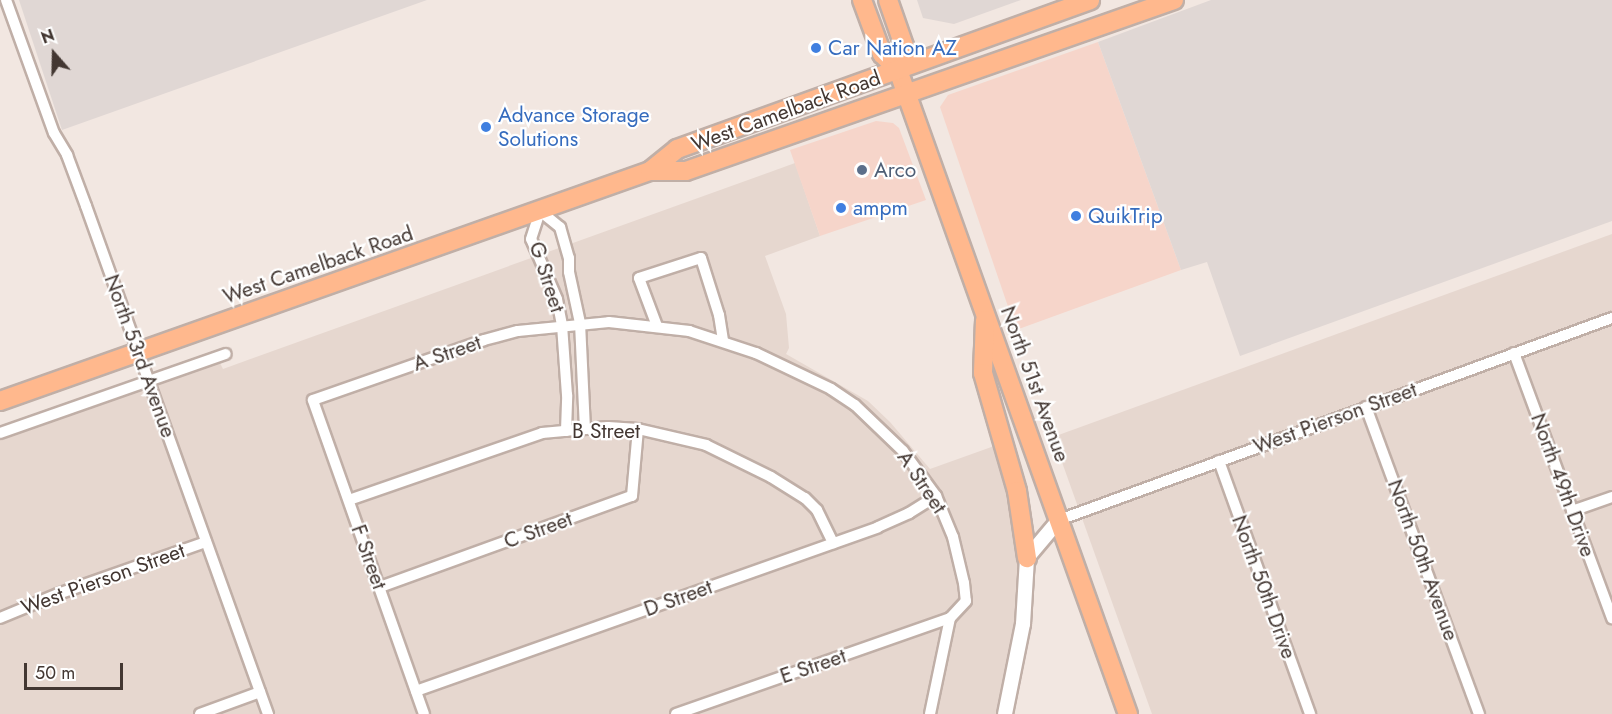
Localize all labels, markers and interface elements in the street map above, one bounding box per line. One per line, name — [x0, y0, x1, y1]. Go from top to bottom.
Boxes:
north arrow — [24, 24, 84, 84]
text: N — [38, 24, 58, 50]
place label: Car Nation AZ — [828, 35, 957, 61]
marker: Car Nation AZ — [809, 41, 823, 55]
street label: West Camelback Road — [688, 65, 884, 157]
place label: Advance Storage Solutions — [498, 102, 649, 152]
marker: Advance Storage Solutions — [479, 120, 493, 134]
place label: Arco — [874, 157, 916, 183]
marker: Arco — [855, 163, 869, 177]
place label: ampm — [853, 195, 908, 221]
marker: ampm — [834, 201, 848, 215]
place label: QuikTrip — [1088, 203, 1163, 229]
marker: QuikTrip — [1069, 209, 1083, 223]
street label: West Camelback Road — [220, 221, 416, 309]
street label: G Street — [524, 239, 570, 315]
street label: North 53rd Avenue — [99, 271, 181, 441]
street label: North 51st Avenue — [995, 303, 1075, 465]
street label: A Street — [410, 330, 484, 376]
street label: West Pierson Street — [1250, 377, 1420, 459]
street label: North 49th Drive — [1525, 410, 1601, 560]
street label: B Street — [572, 418, 640, 444]
street label: A Street — [892, 446, 952, 518]
street label: North 50th Avenue — [1382, 476, 1464, 644]
street label: C Street — [500, 506, 576, 554]
street label: North 50th Drive — [1226, 512, 1302, 662]
street label: F Street — [346, 521, 392, 593]
street label: West Pierson Street — [18, 538, 188, 620]
street label: D Street — [640, 574, 716, 622]
street label: E Street — [777, 643, 849, 689]
scale bar — [27, 651, 126, 689]
text: 50 m — [35, 660, 75, 686]

